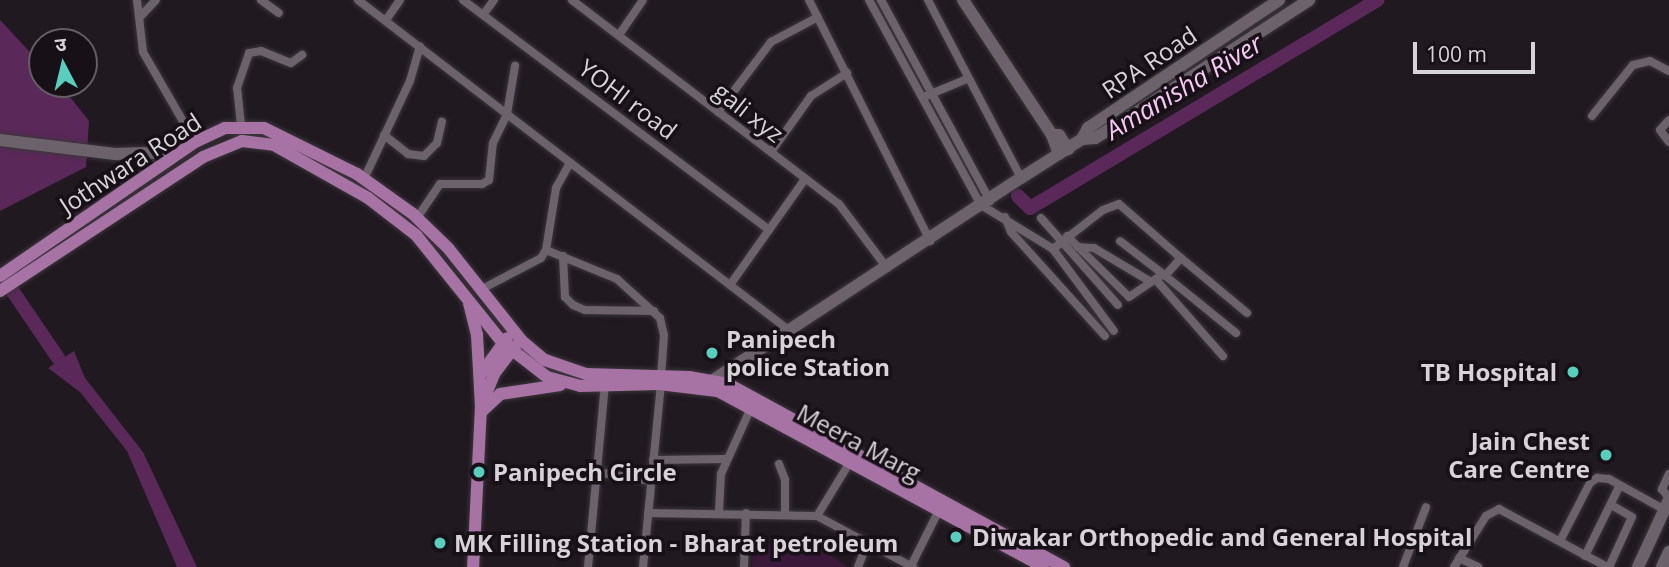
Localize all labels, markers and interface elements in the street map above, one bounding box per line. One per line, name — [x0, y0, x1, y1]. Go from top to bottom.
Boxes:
street label: RPA Road — [1096, 20, 1202, 104]
north arrow — [28, 28, 98, 98]
water label: Amanisha River — [1100, 28, 1268, 146]
scale bar — [1417, 28, 1540, 72]
text: उ — [54, 31, 68, 58]
text: 100 m — [1426, 40, 1487, 68]
street label: YOHI road — [573, 53, 683, 145]
street label: gali xyz — [708, 76, 790, 148]
street label: Jothwara Road — [54, 107, 206, 219]
place label: Panipech police Station — [726, 325, 890, 381]
marker: Panipech police Station — [704, 345, 720, 361]
place label: TB Hospital — [1421, 358, 1557, 386]
marker: TB Hospital — [1563, 362, 1583, 382]
street label: Meera Marg — [792, 397, 926, 487]
place label: Jain Chest Care Centre — [1448, 427, 1590, 483]
marker: Jain Chest Care Centre — [1596, 445, 1616, 465]
place label: Panipech Circle — [493, 458, 677, 486]
marker: Panipech Circle — [471, 464, 487, 480]
place label: Diwakar Orthopedic and General Hospital — [972, 523, 1472, 551]
marker: Diwakar Orthopedic and General Hospital — [946, 527, 966, 547]
place label: MK Filling Station - Bharat petroleum — [454, 529, 898, 557]
marker: MK Filling Station - Bharat petroleum — [432, 535, 448, 551]

